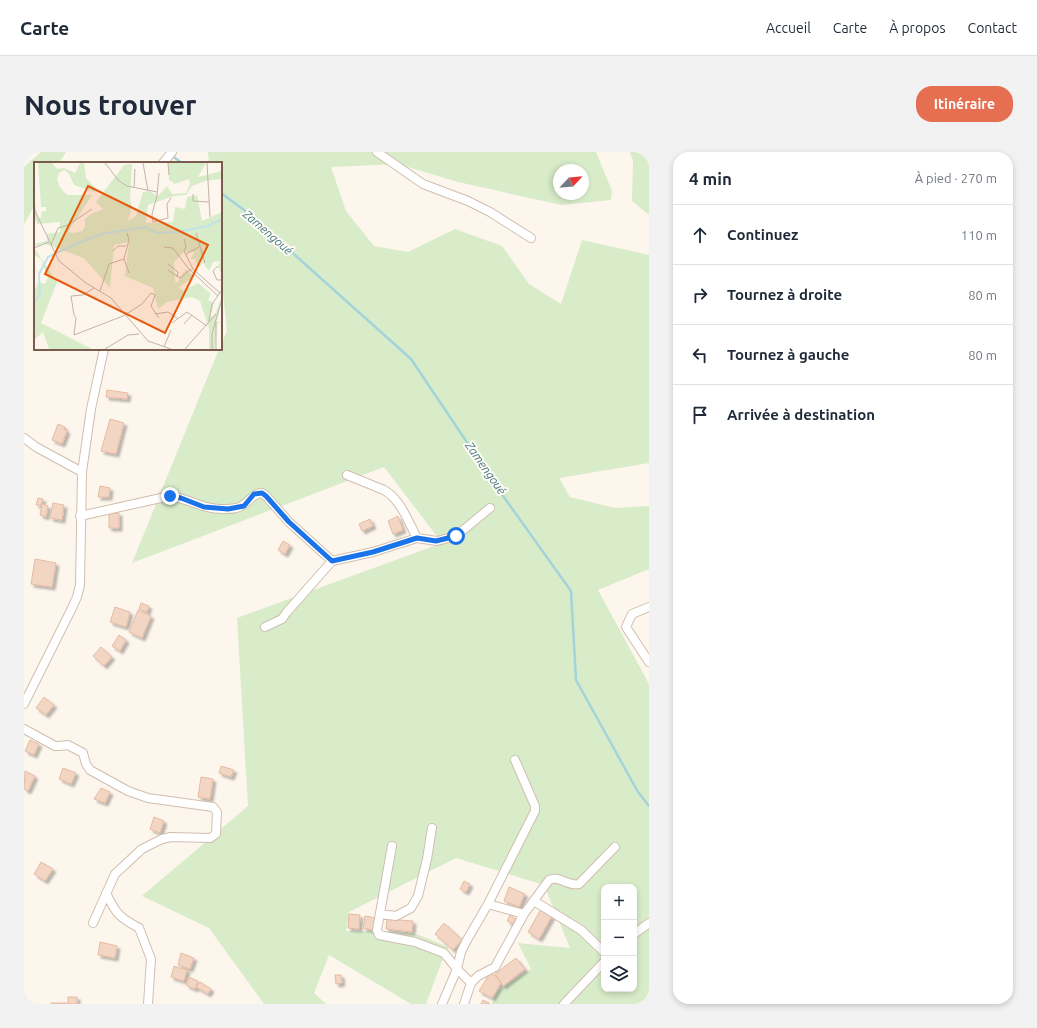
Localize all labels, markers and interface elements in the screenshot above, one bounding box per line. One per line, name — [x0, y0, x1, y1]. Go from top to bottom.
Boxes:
text: Carte — [20, 17, 69, 39]
text: Accueil — [766, 20, 811, 36]
text: Carte — [833, 20, 867, 36]
text: À propos — [889, 20, 946, 36]
text: Contact — [968, 20, 1017, 36]
button: Itinéraire — [916, 86, 1013, 122]
text: Nous trouver — [24, 89, 197, 120]
inset map — [34, 162, 222, 350]
north arrow — [553, 164, 589, 200]
text: 4 min — [689, 169, 732, 188]
text: À pied · 270 m — [915, 171, 997, 185]
water label: Zamengoué — [240, 206, 295, 257]
icon: ahead — [689, 224, 711, 246]
text: Continuez — [727, 226, 798, 243]
text: 110 m — [961, 228, 997, 242]
icon: right — [689, 284, 711, 306]
text: Tournez à droite — [727, 286, 842, 303]
text: 80 m — [968, 288, 997, 302]
icon: left — [689, 344, 711, 366]
text: Tournez à gauche — [727, 346, 850, 363]
text: 80 m — [968, 348, 997, 362]
icon: arrive — [689, 404, 711, 426]
text: Arrivée à destination — [727, 406, 875, 423]
water label: Zamengoué — [463, 438, 509, 497]
route end — [161, 487, 179, 505]
route start — [447, 527, 465, 545]
map controls — [601, 884, 637, 992]
button: + — [601, 884, 637, 920]
button: − — [601, 920, 637, 956]
button: layers — [601, 956, 637, 992]

